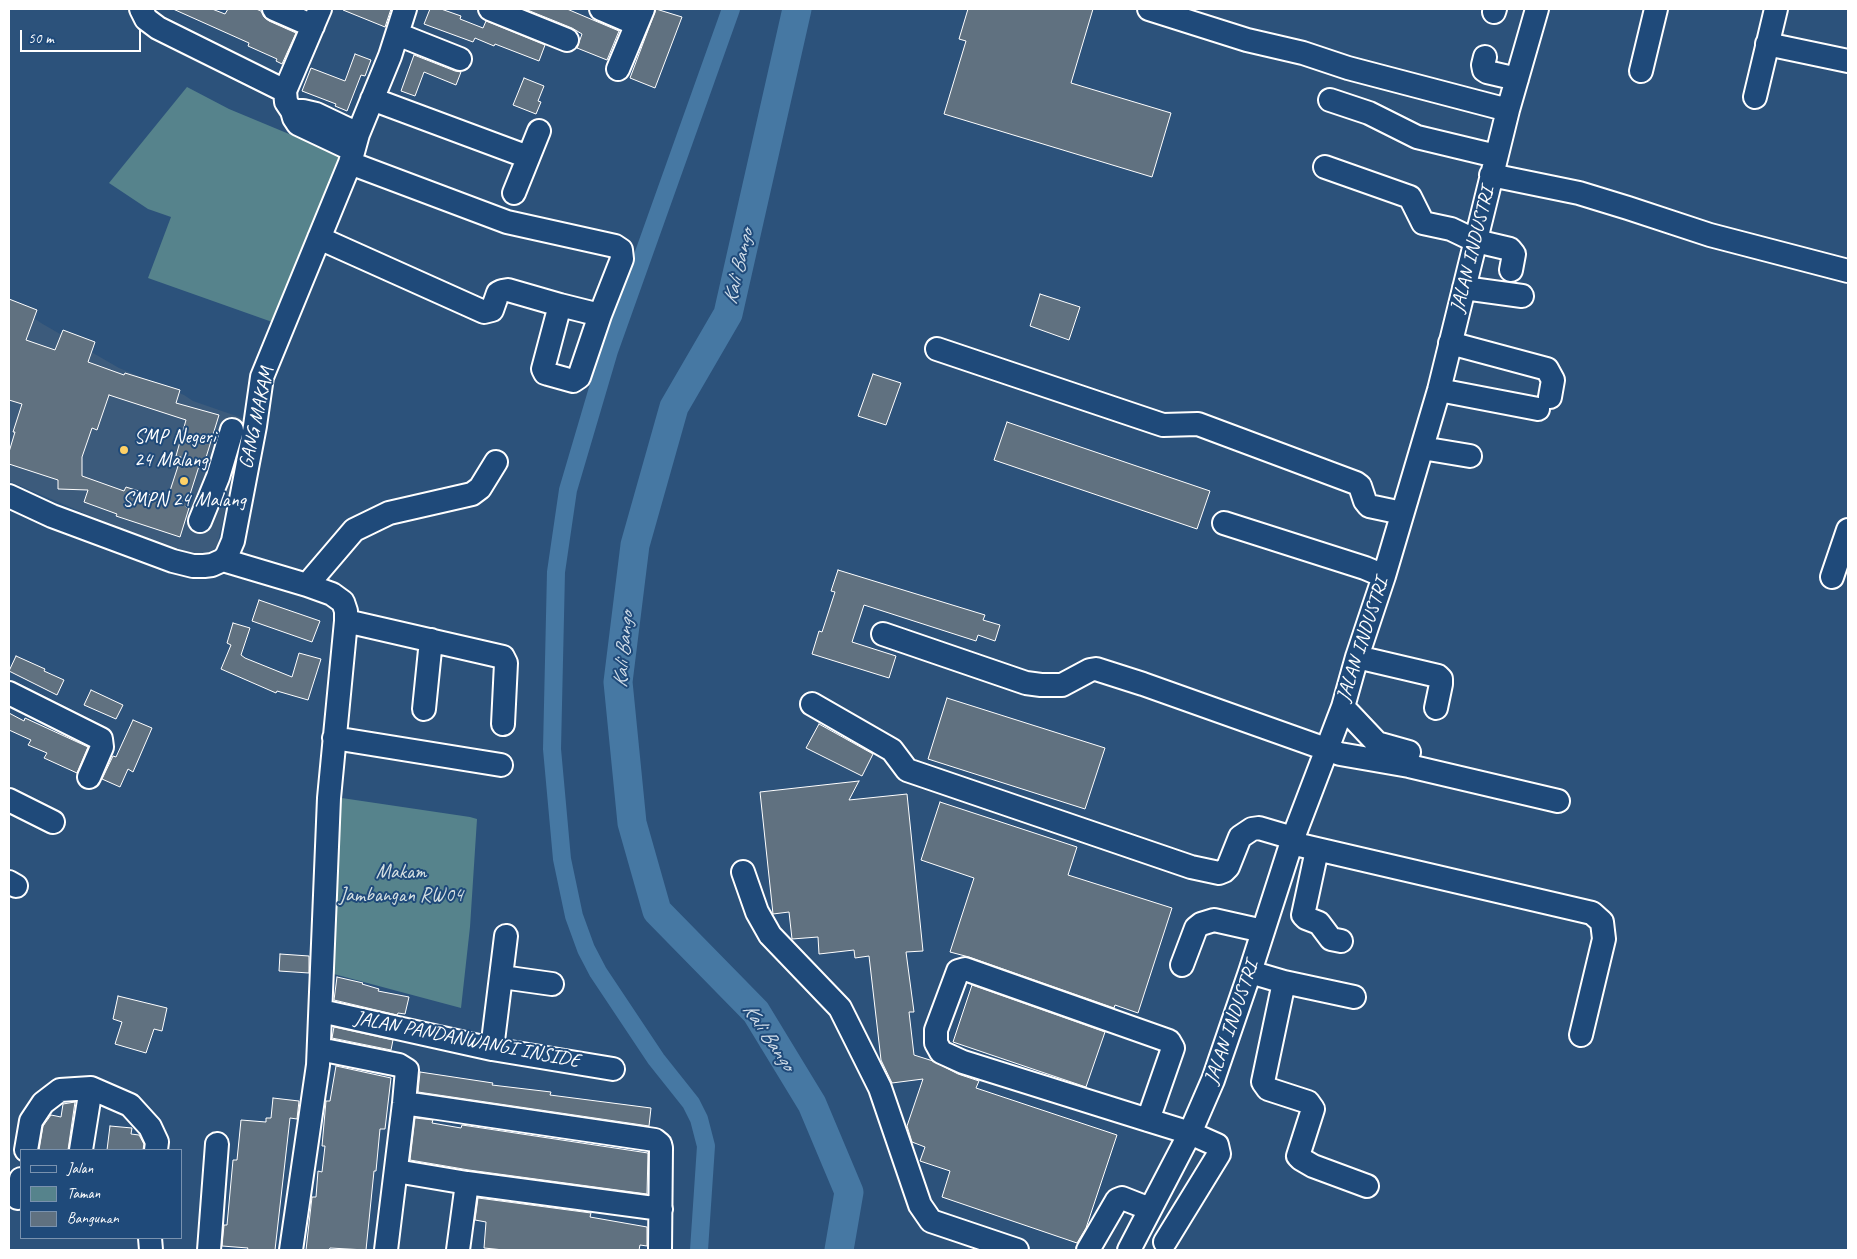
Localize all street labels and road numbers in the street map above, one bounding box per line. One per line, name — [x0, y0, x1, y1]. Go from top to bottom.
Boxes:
street label: JALAN INDUSTRI — [1446, 185, 1500, 315]
street label: GANG MAKAM — [234, 365, 280, 471]
street label: JALAN INDUSTRI — [1332, 575, 1394, 705]
street label: JALAN INDUSTRI — [1200, 958, 1264, 1088]
street label: JALAN PANDANWANGI INSIDE — [352, 1006, 582, 1074]

